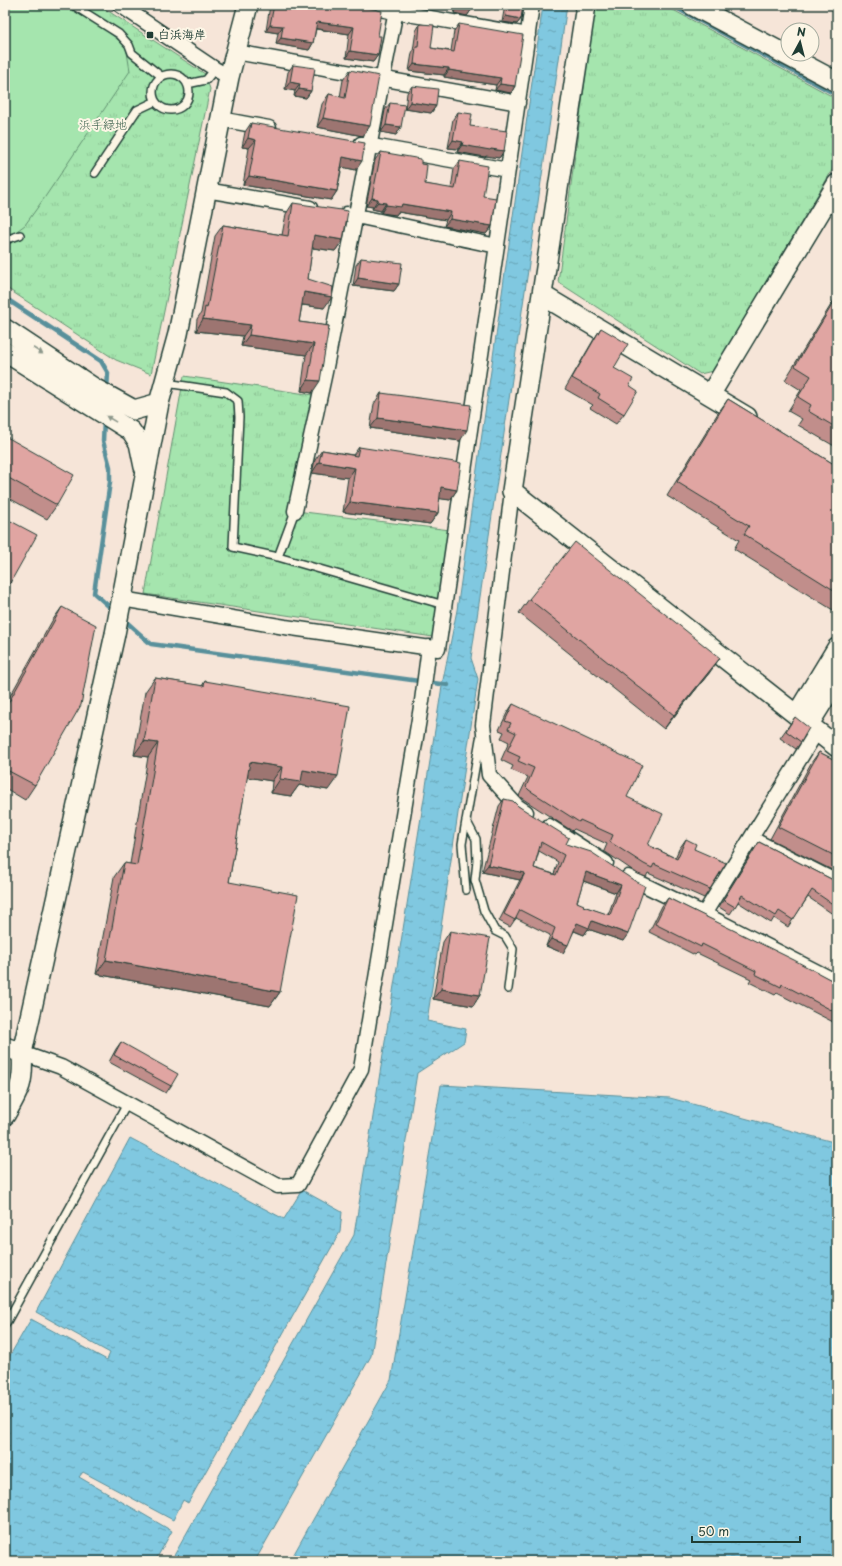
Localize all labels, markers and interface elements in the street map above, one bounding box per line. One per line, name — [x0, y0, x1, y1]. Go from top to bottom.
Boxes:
north arrow — [780, 22, 820, 62]
text: N — [796, 23, 807, 41]
place label: 白浜海岸 — [158, 25, 206, 43]
marker: 白浜海岸 — [145, 30, 155, 40]
park label: 浜手緑地 — [79, 115, 127, 133]
one-way arrow — [32, 347, 43, 355]
one-way arrow — [105, 416, 117, 423]
scale bar — [692, 1518, 800, 1544]
text: 50 m — [698, 1522, 729, 1540]

